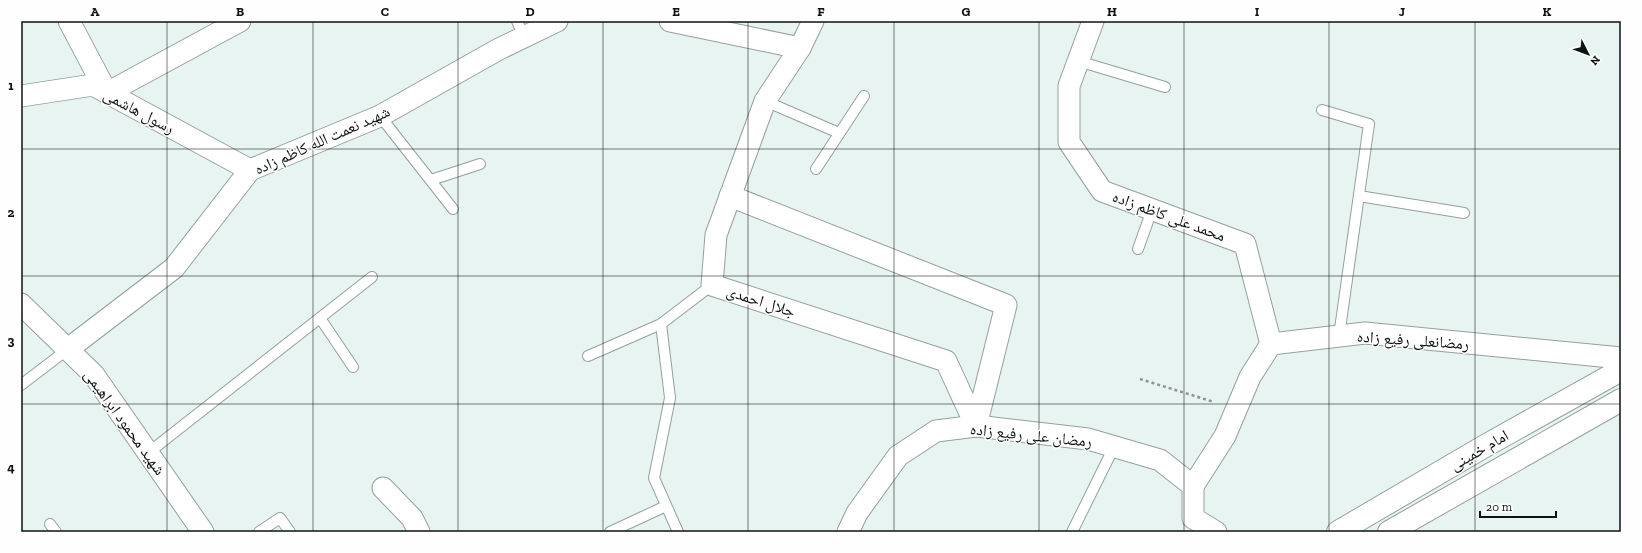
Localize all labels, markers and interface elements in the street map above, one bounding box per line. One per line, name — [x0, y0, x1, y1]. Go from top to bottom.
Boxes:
text: A — [91, 4, 100, 19]
text: B — [236, 4, 244, 19]
text: C — [381, 4, 389, 19]
text: D — [525, 4, 535, 19]
text: E — [672, 4, 680, 19]
text: F — [817, 4, 825, 19]
text: G — [962, 4, 971, 19]
text: H — [1107, 4, 1117, 19]
text: I — [1255, 4, 1260, 19]
text: J — [1399, 4, 1405, 19]
text: K — [1543, 4, 1552, 19]
north arrow — [1568, 34, 1608, 74]
text: N — [1587, 53, 1603, 68]
text: 1 — [8, 78, 14, 93]
street label: رسول هاشمی — [100, 84, 178, 138]
street label: شهید نعمت الله کاظم زاده — [251, 102, 393, 179]
street label: محمد علی کاظم زاده — [1110, 187, 1228, 246]
text: 2 — [8, 205, 15, 220]
street label: جلال احمدی — [724, 281, 798, 322]
street label: رمضانعلی رفیع زاده — [1356, 327, 1470, 354]
text: 3 — [8, 333, 15, 348]
street label: شهید محمود ابراهیمی — [80, 365, 170, 479]
street label: رمضان علی رفیع زاده — [969, 419, 1093, 452]
street label: امام خمینی — [1446, 426, 1512, 475]
text: 4 — [7, 460, 15, 475]
scale bar — [1480, 493, 1556, 519]
text: 20 m — [1486, 500, 1513, 514]

